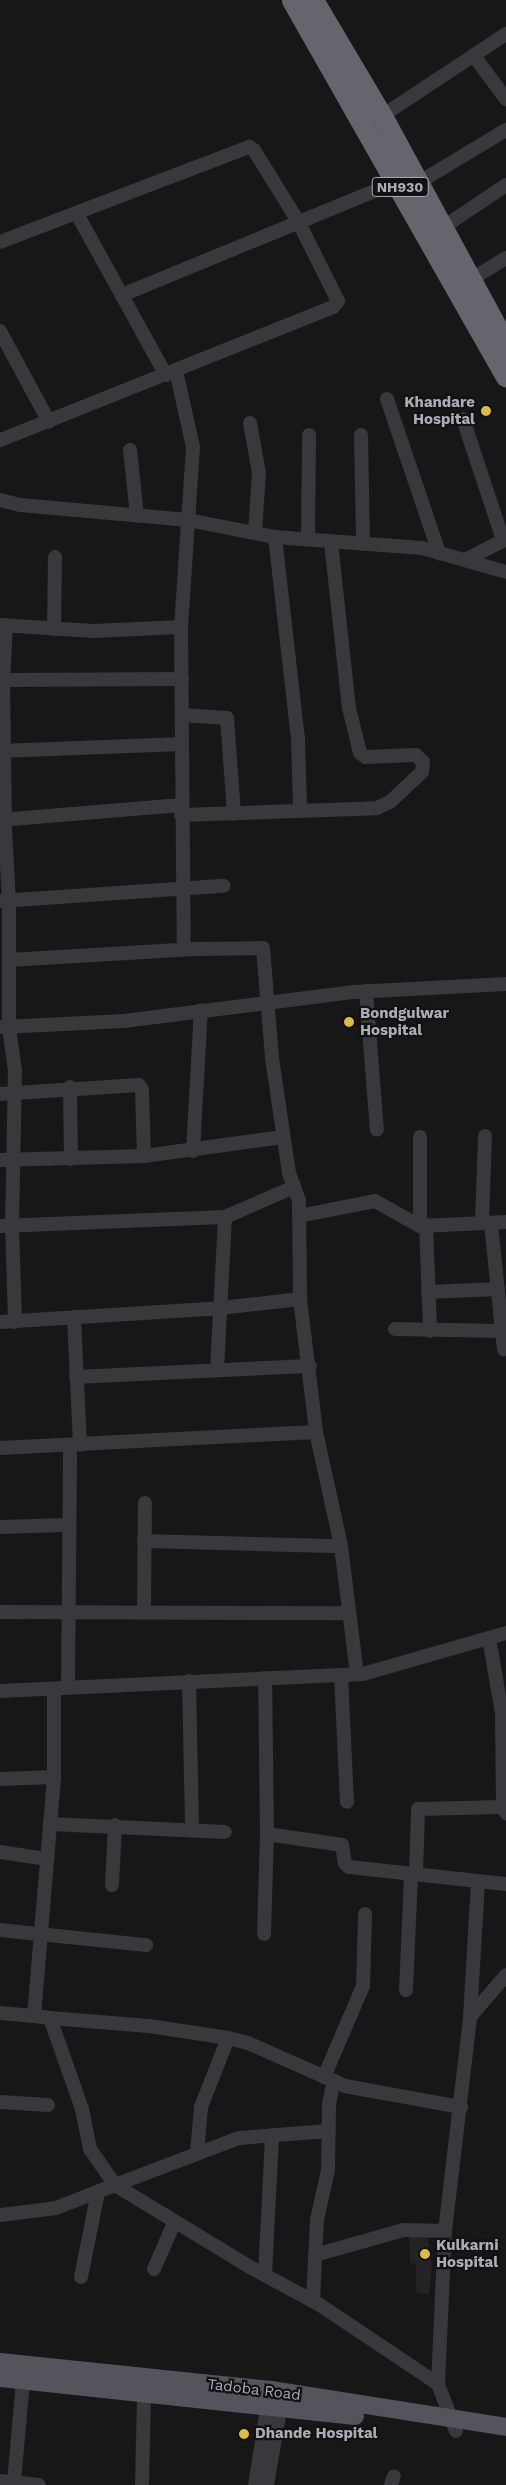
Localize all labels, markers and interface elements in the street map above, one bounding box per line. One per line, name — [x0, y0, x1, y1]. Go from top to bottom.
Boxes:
road number: NH930 — [371, 176, 429, 198]
place label: Khandare Hospital — [404, 393, 475, 428]
marker: Khandare Hospital — [479, 404, 493, 418]
place label: Bondgulwar Hospital — [360, 1004, 449, 1039]
marker: Bondgulwar Hospital — [342, 1015, 356, 1029]
place label: Kulkarni Hospital — [436, 2236, 499, 2271]
marker: Kulkarni Hospital — [418, 2247, 432, 2261]
street label: Tadoba Road — [206, 2375, 302, 2405]
place label: Dhande Hospital — [255, 2425, 378, 2443]
marker: Dhande Hospital — [237, 2427, 251, 2441]

